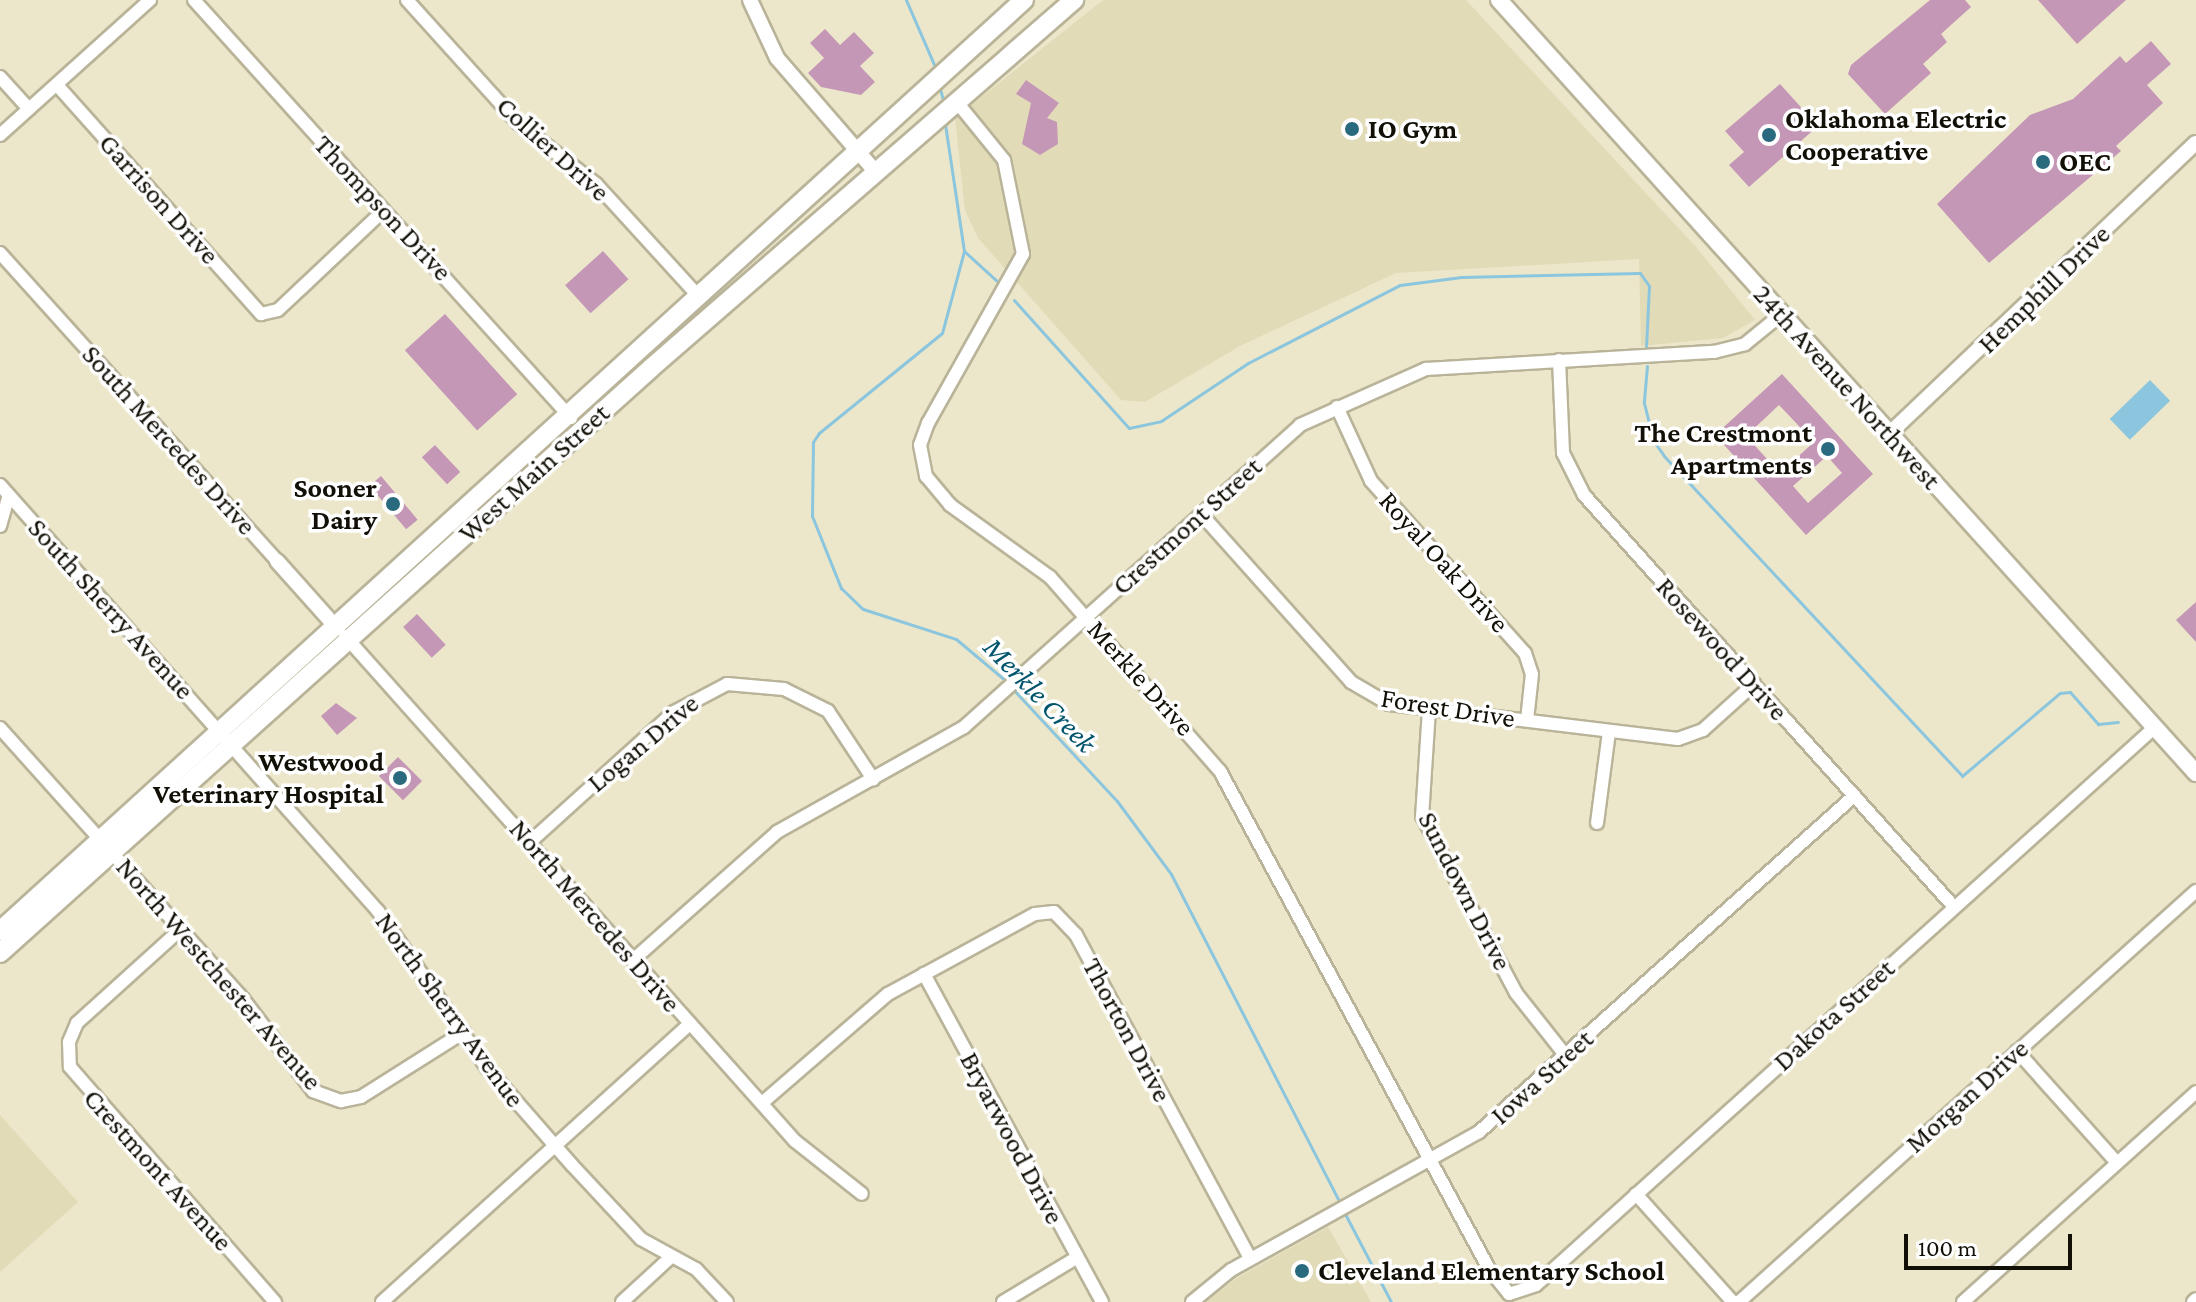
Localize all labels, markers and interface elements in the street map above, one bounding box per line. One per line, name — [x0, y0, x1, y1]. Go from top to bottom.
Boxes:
street label: Collier Drive — [489, 89, 617, 209]
place label: Oklahoma Electric Cooperative — [1785, 102, 2006, 168]
place label: IO Gym — [1368, 112, 1457, 146]
marker: IO Gym — [1343, 120, 1361, 138]
marker: Oklahoma Electric Cooperative — [1760, 126, 1778, 144]
street label: Garrison Drive — [92, 127, 226, 271]
street label: Thompson Drive — [307, 128, 459, 288]
place label: OEC — [2059, 145, 2111, 179]
marker: OEC — [2034, 153, 2052, 171]
street label: Hemphill Drive — [1971, 217, 2117, 361]
street label: 24th Avenue Northwest — [1746, 278, 1948, 496]
street label: South Mercedes Drive — [75, 338, 263, 542]
street label: West Main Street — [452, 396, 616, 550]
place label: The Crestmont Apartments — [1634, 416, 1812, 482]
marker: The Crestmont Apartments — [1819, 440, 1837, 458]
street label: Crestmont Street — [1105, 450, 1269, 602]
place label: Sooner Dairy — [294, 471, 377, 537]
street label: Royal Oak Drive — [1372, 484, 1516, 640]
marker: Sooner Dairy — [384, 495, 402, 513]
street label: South Sherry Avenue — [21, 511, 201, 707]
street label: Rosewood Drive — [1649, 570, 1795, 728]
street label: Merkle Drive — [1080, 613, 1202, 743]
water label: Merkle Creek — [976, 629, 1104, 761]
street label: Forest Drive — [1379, 681, 1517, 735]
street label: Logan Drive — [580, 687, 706, 799]
place label: Westwood Veterinary Hospital — [153, 745, 384, 811]
marker: Westwood Veterinary Hospital — [391, 769, 409, 787]
street label: Sundown Drive — [1411, 806, 1519, 976]
street label: North Mercedes Drive — [502, 813, 688, 1019]
street label: North Westchester Avenue — [109, 851, 329, 1097]
street label: North Sherry Avenue — [368, 906, 532, 1114]
street label: Thorton Drive — [1075, 952, 1179, 1108]
street label: Dakota Street — [1766, 952, 1902, 1078]
street label: Iowa Street — [1484, 1022, 1600, 1132]
street label: Morgan Drive — [1898, 1032, 2036, 1160]
street label: Bryarwood Drive — [953, 1046, 1071, 1230]
street label: Crestmont Avenue — [76, 1082, 240, 1258]
scale bar — [1908, 1218, 2076, 1268]
text: 100 m — [1918, 1234, 1977, 1261]
place label: Cleveland Elementary School — [1318, 1254, 1664, 1288]
marker: Cleveland Elementary School — [1293, 1262, 1311, 1280]

